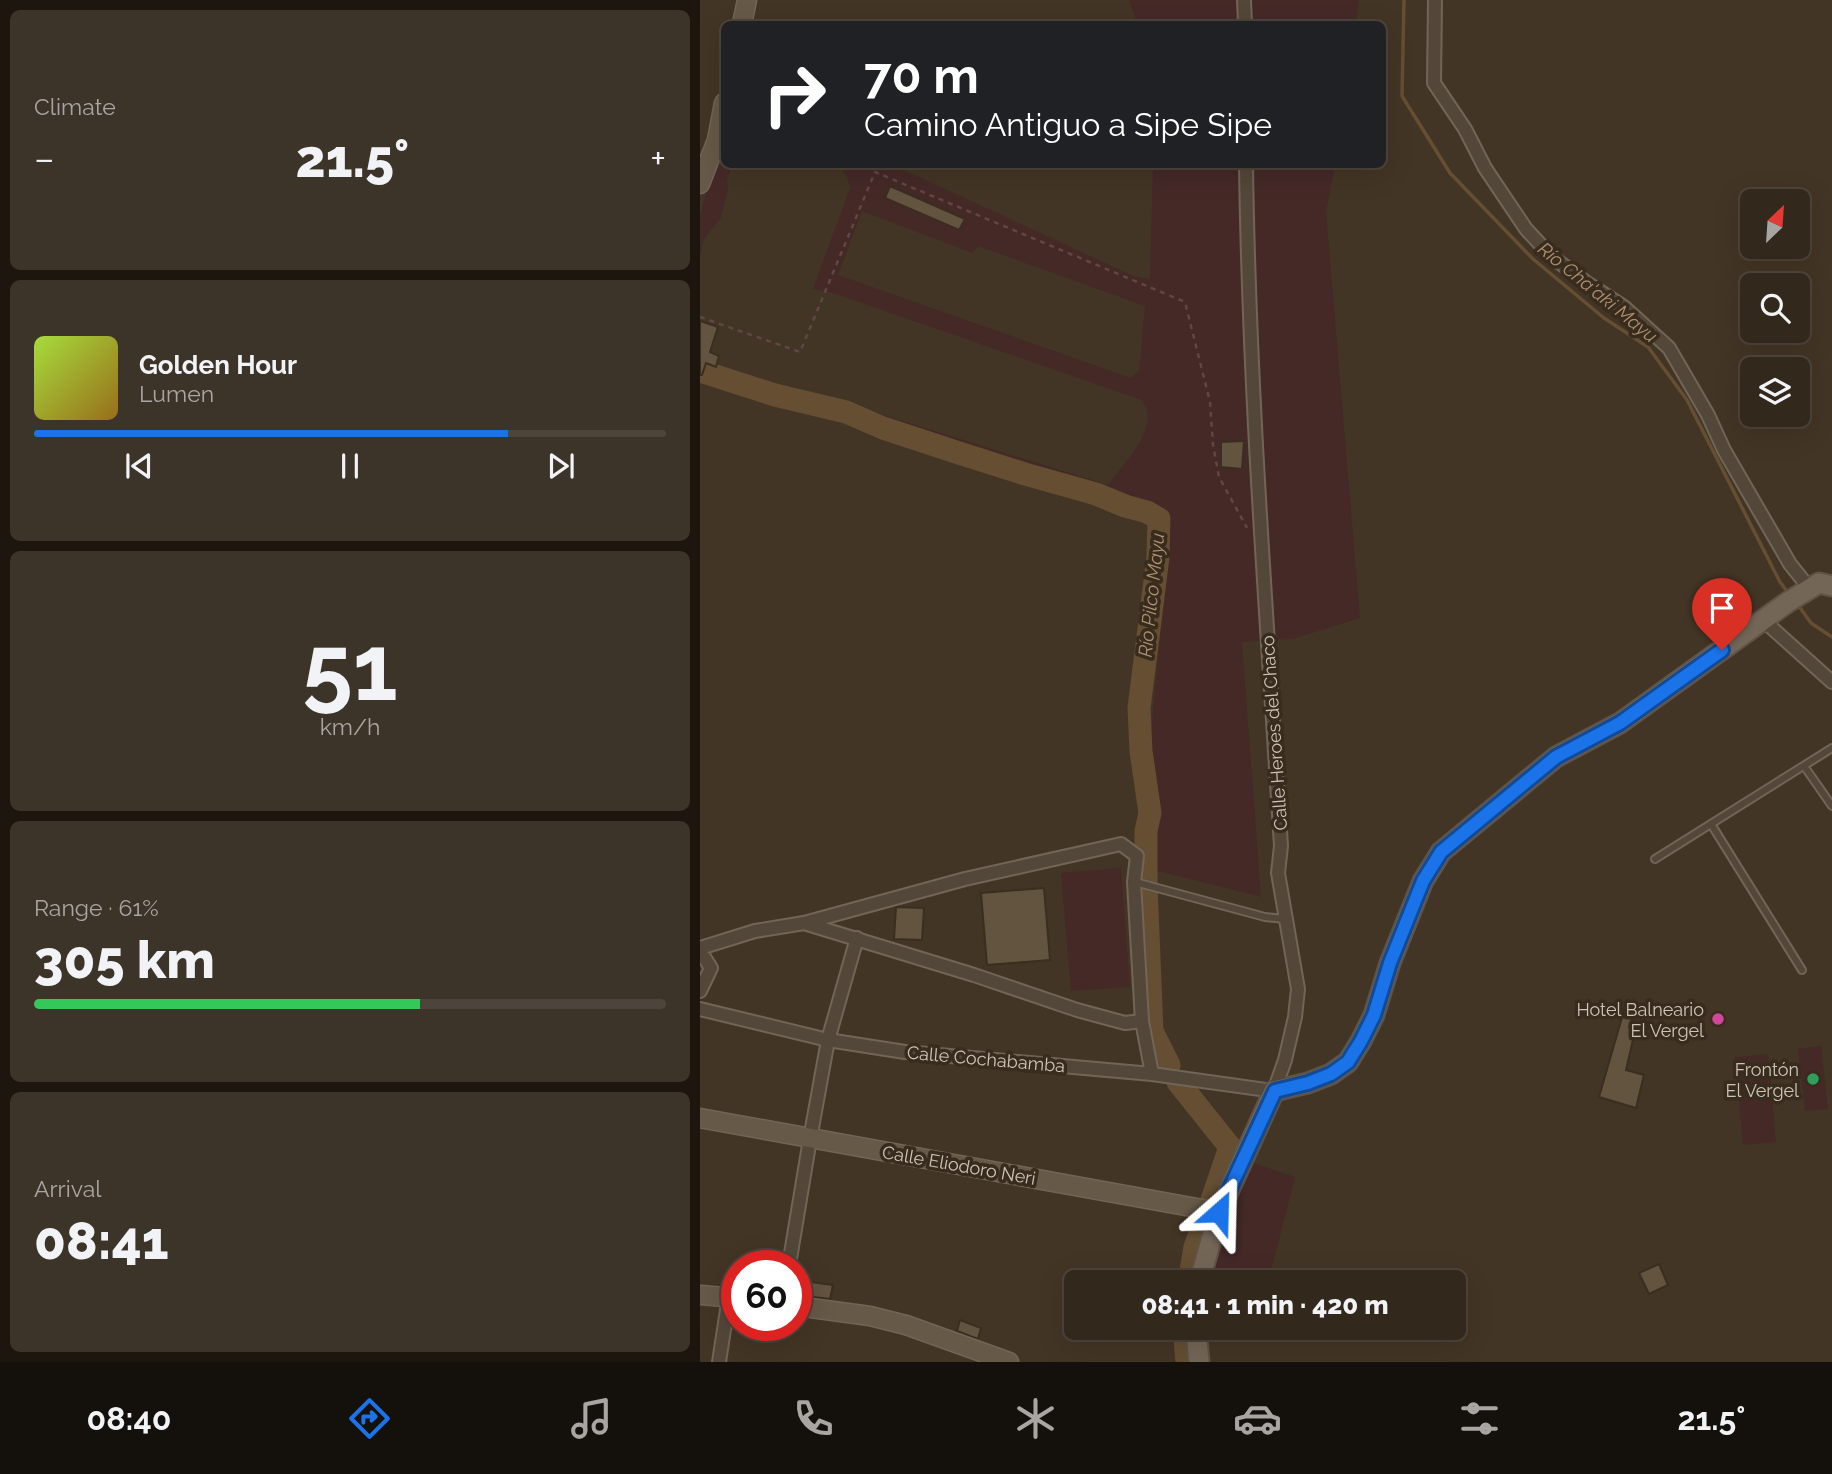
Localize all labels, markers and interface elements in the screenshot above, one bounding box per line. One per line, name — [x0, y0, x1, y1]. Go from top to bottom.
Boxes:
text: 70 m — [864, 47, 979, 104]
icon: right — [749, 49, 840, 140]
text: Climate — [34, 93, 116, 120]
text: Camino Antiguo a Sipe Sipe — [864, 106, 1272, 143]
text: 21.5° — [295, 128, 409, 189]
text: − — [34, 136, 54, 181]
text: + — [650, 136, 666, 181]
north arrow — [1740, 189, 1810, 259]
map controls — [1740, 189, 1810, 427]
water label: Río Cha'aki Mayu — [1534, 237, 1662, 347]
button: search — [1740, 273, 1810, 343]
text: Golden Hour — [139, 350, 297, 380]
button: layers — [1740, 357, 1810, 427]
text: Lumen — [139, 380, 214, 407]
icon: previous — [120, 447, 158, 485]
icon: pause — [331, 447, 369, 485]
icon: next — [542, 447, 580, 485]
water label: Río Pilco Mayu — [1134, 532, 1168, 658]
pin — [1692, 578, 1752, 650]
icon: arrive — [1703, 589, 1741, 627]
text: 51 — [302, 614, 398, 721]
street label: Calle Heroes del Chaco — [1257, 635, 1291, 831]
text: km/h — [320, 713, 380, 740]
text: Range · 61% — [34, 894, 159, 921]
text: 305 km — [34, 929, 215, 990]
place label: Hotel Balneario El Vergel — [1576, 999, 1704, 1041]
marker: Hotel Balneario El Vergel — [1710, 1011, 1726, 1027]
street label: Calle Cochabamba — [906, 1042, 1066, 1076]
place label: Frontón El Vergel — [1725, 1059, 1799, 1101]
marker: Frontón El Vergel — [1805, 1071, 1821, 1087]
street label: Calle Eliodoro Neri — [881, 1141, 1037, 1189]
text: Arrival — [34, 1175, 101, 1202]
position arrow — [1182, 1175, 1256, 1249]
text: 08:41 — [34, 1210, 169, 1271]
speed limit sign: 60 — [721, 1250, 812, 1341]
text: 08:41 · 1 min · 420 m — [1141, 1290, 1389, 1320]
icon: directions — [345, 1394, 394, 1443]
icon: music — [567, 1394, 616, 1443]
icon: phone — [789, 1394, 838, 1443]
icon: climate — [1011, 1394, 1060, 1443]
icon: car — [1233, 1394, 1282, 1443]
icon: filters — [1455, 1394, 1504, 1443]
text: 08:40 — [87, 1400, 171, 1437]
text: 21.5° — [1677, 1400, 1745, 1437]

